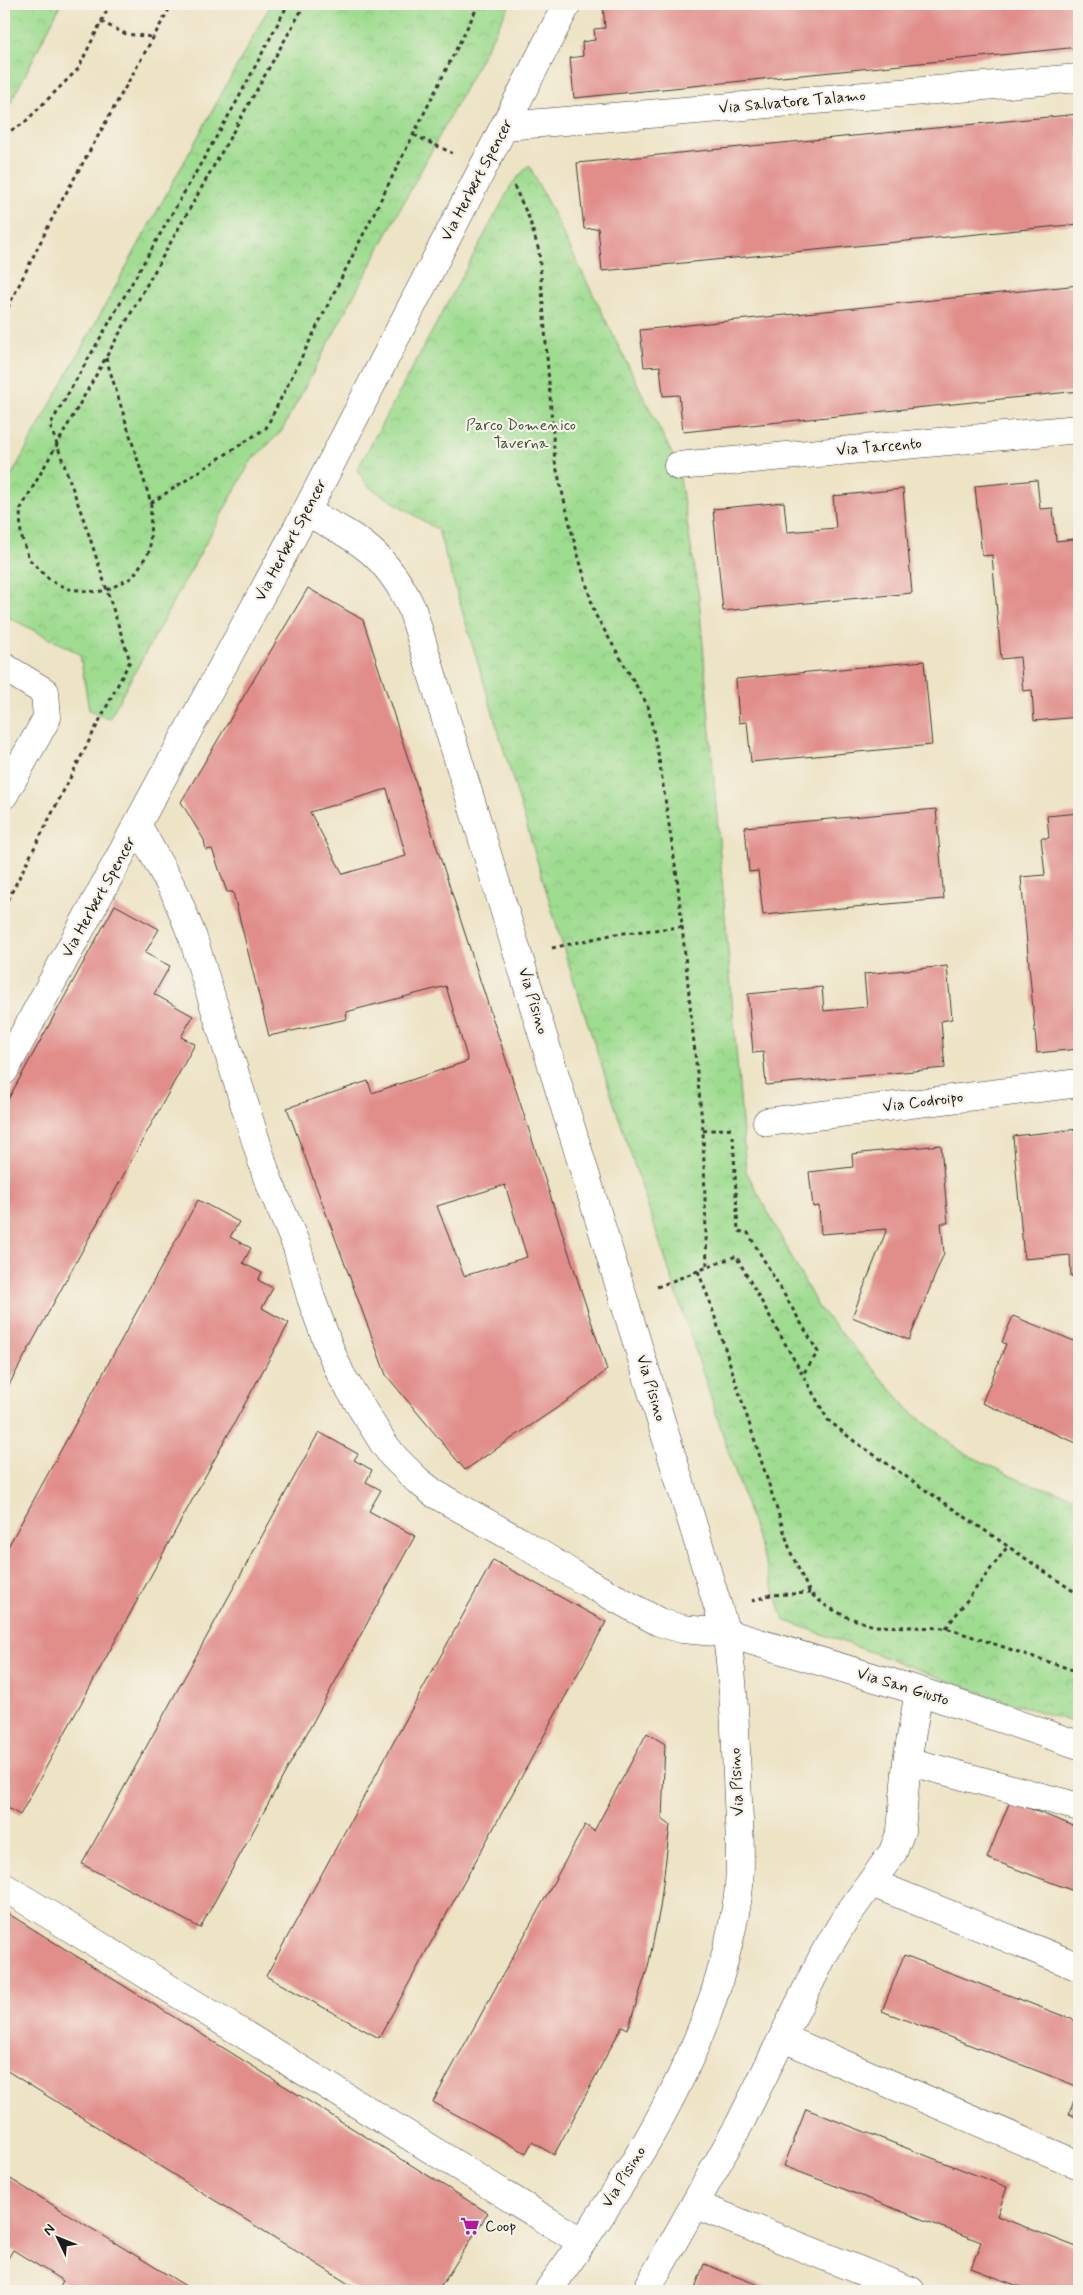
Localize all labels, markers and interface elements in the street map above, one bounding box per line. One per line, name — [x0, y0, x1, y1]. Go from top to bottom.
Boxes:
street label: Via Salvatore Talamo — [718, 85, 866, 119]
street label: Via Herbert Spencer — [436, 115, 518, 245]
park label: Parco Domenico Taverna — [466, 415, 576, 454]
street label: Via Tarcento — [835, 433, 923, 461]
street label: Via Herbert Spencer — [250, 475, 332, 605]
street label: Via Herbert Spencer — [57, 832, 141, 961]
street label: Via Pisino — [513, 965, 553, 1037]
street label: Via Codroipo — [881, 1087, 965, 1117]
street label: Via Pisino — [631, 1352, 671, 1424]
street label: Via San Giusto — [854, 1663, 952, 1711]
street label: Via Pisino — [725, 1747, 749, 1817]
street label: Via Pisino — [597, 2142, 651, 2212]
north arrow — [32, 2212, 82, 2262]
supermarket icon: Coop — [459, 2215, 481, 2237]
place label: Coop — [485, 2216, 516, 2237]
text: N — [39, 2220, 59, 2239]

